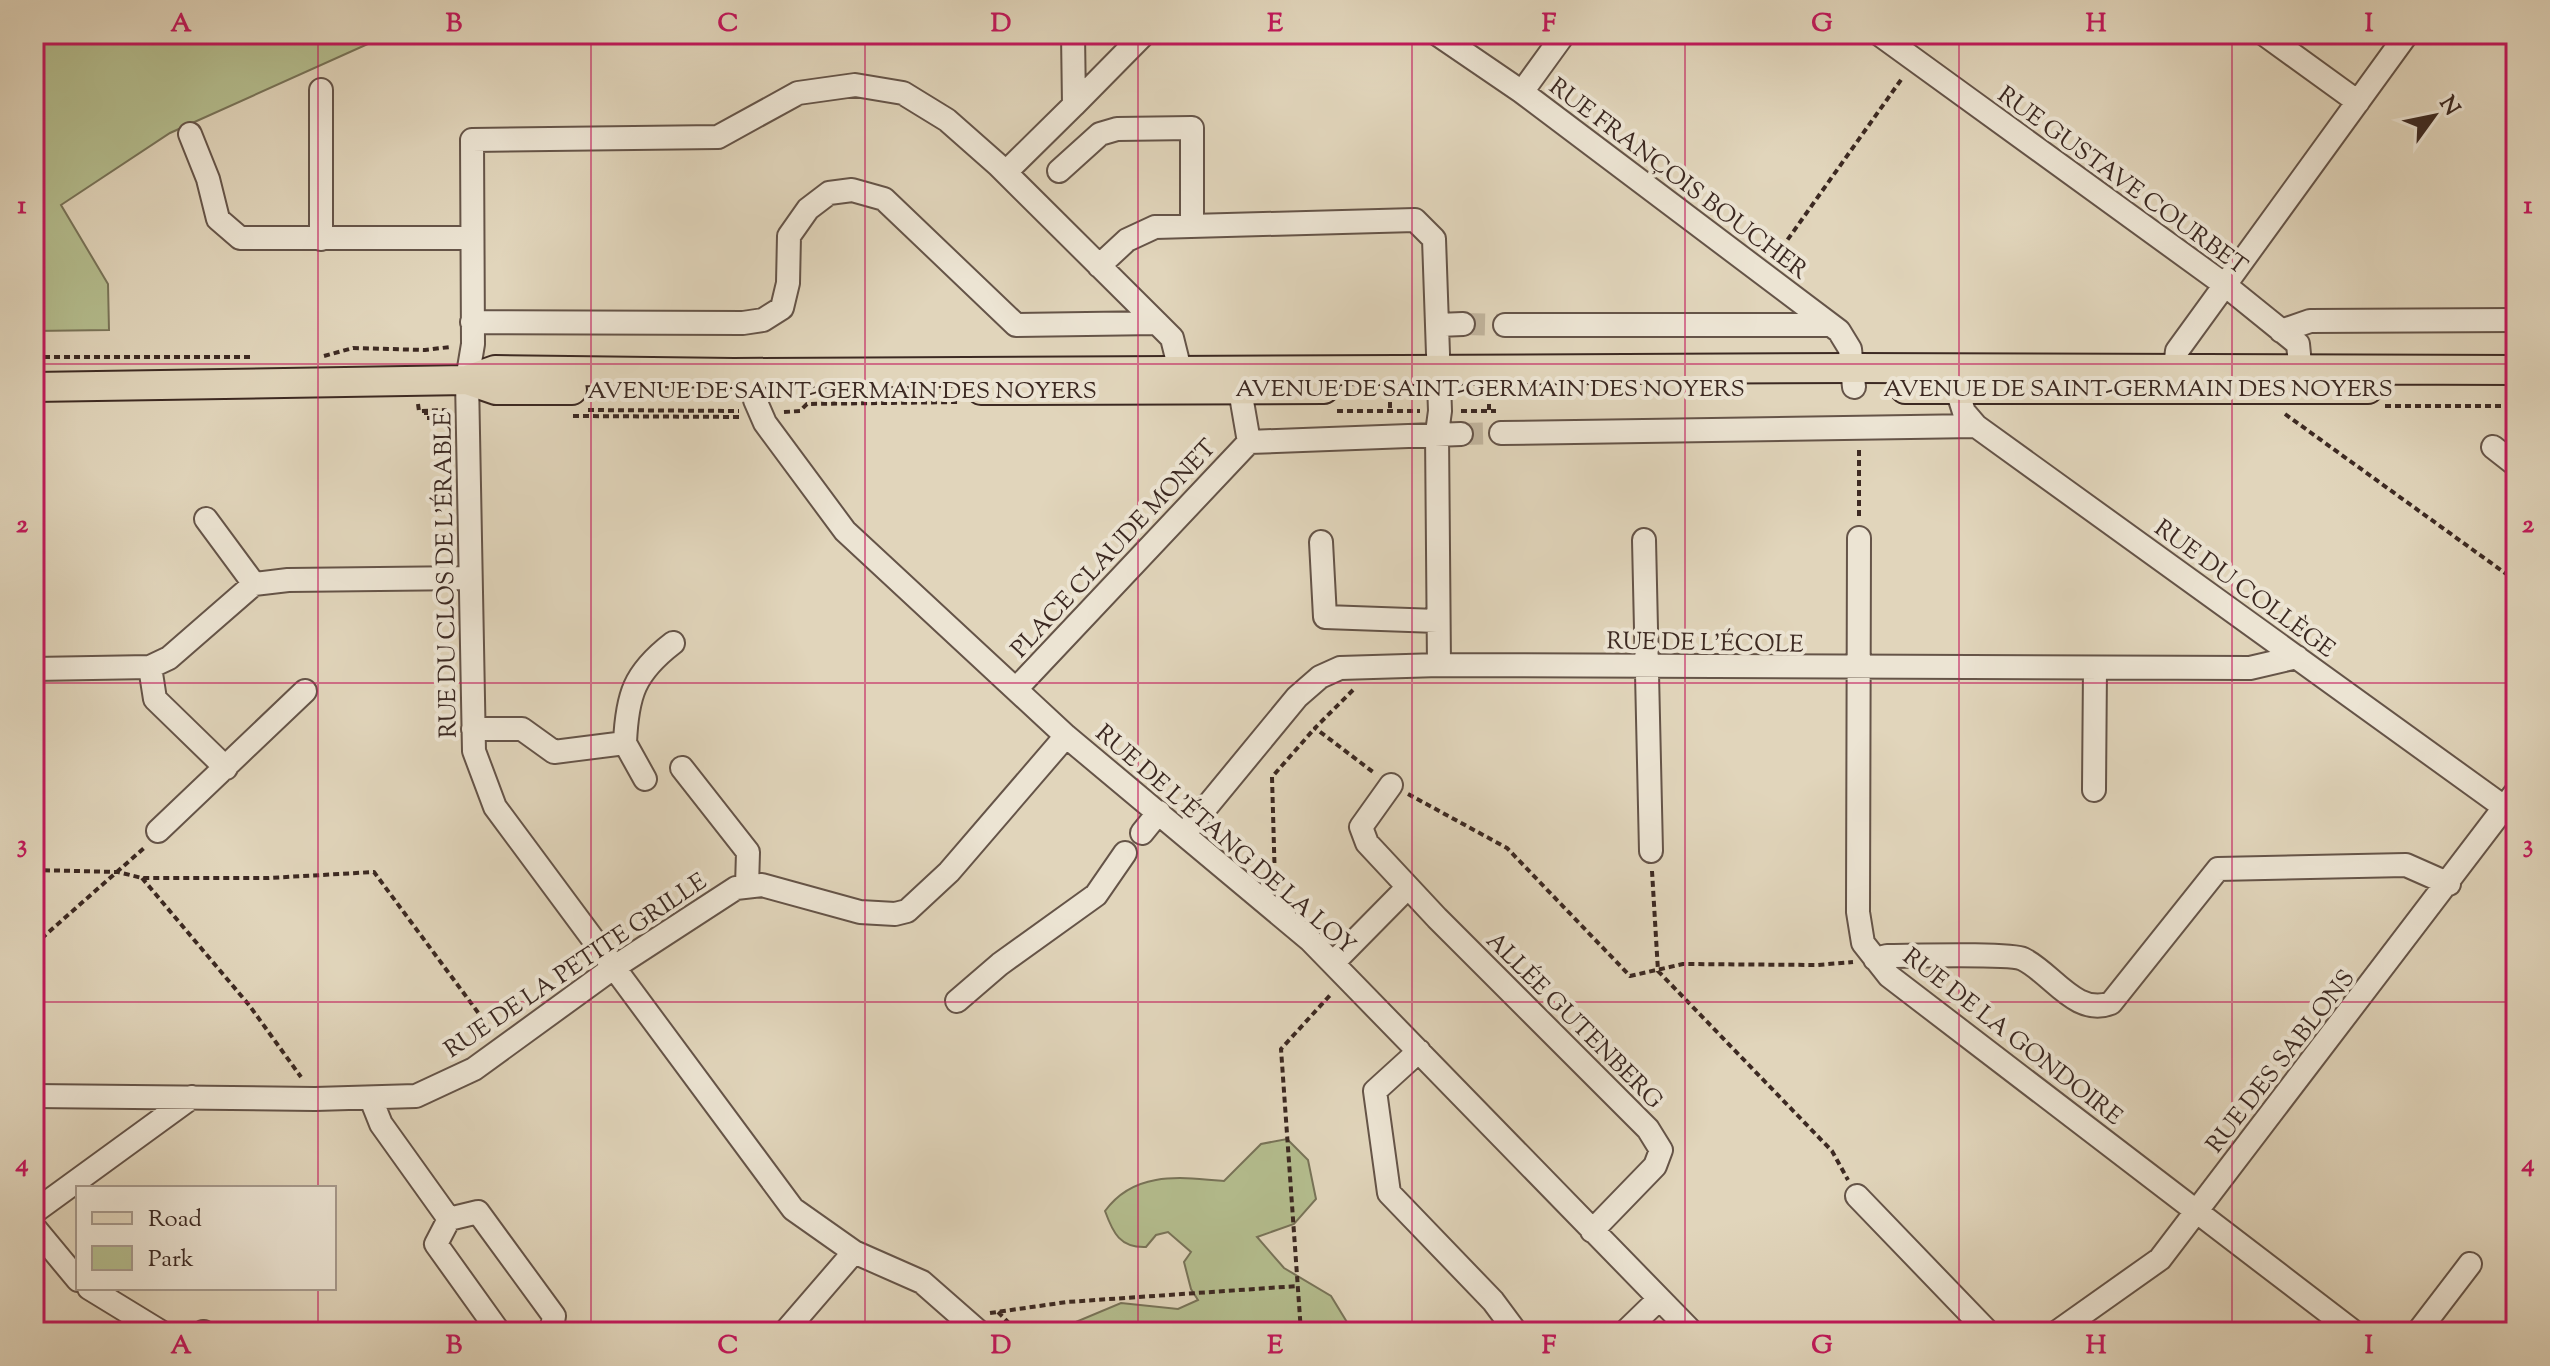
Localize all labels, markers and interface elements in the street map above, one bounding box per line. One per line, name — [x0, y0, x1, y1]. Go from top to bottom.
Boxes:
text: A — [170, 6, 192, 43]
text: B — [446, 6, 463, 43]
text: C — [718, 6, 738, 43]
text: D — [991, 6, 1011, 43]
text: E — [1267, 6, 1283, 43]
text: F — [1542, 6, 1557, 43]
text: G — [1811, 6, 1833, 43]
text: H — [2086, 6, 2107, 43]
text: I — [2365, 6, 2374, 43]
street label: RUE FRANÇOIS BOUCHER — [1541, 71, 1815, 289]
north arrow — [2394, 76, 2474, 156]
street label: RUE GUSTAVE COURBET — [1990, 79, 2254, 284]
text: N — [2430, 91, 2467, 123]
text: 1 — [18, 188, 27, 225]
text: 1 — [2524, 188, 2533, 225]
street label: AVENUE DE SAINT-GERMAIN DES NOYERS — [1235, 373, 1745, 407]
street label: AVENUE DE SAINT-GERMAIN DES NOYERS — [1883, 373, 2393, 407]
street label: AVENUE DE SAINT-GERMAIN DES NOYERS — [587, 375, 1097, 409]
street label: RUE DU CLOS DE L'ÉRABLE — [427, 411, 467, 738]
street label: PLACE CLAUDE MONET — [1004, 432, 1225, 666]
text: 2 — [16, 507, 29, 544]
text: 2 — [2522, 507, 2535, 544]
street label: RUE DU COLLÈGE — [2146, 512, 2342, 667]
street label: RUE DE L'ÉCOLE — [1606, 625, 1804, 663]
street label: RUE DE L'ÉTANG DE LA LOY — [1087, 718, 1362, 963]
text: 3 — [17, 827, 27, 864]
text: 3 — [2523, 827, 2533, 864]
street label: RUE DE LA PETITE GRILLE — [438, 866, 715, 1067]
street label: ALLÉE GUTENBERG — [1477, 925, 1670, 1118]
street label: RUE DE LA GONDOIRE — [1895, 941, 2129, 1135]
street label: RUE DES SABLONS — [2199, 963, 2364, 1161]
text: 4 — [14, 1146, 29, 1183]
text: 4 — [2520, 1146, 2535, 1183]
legend — [76, 1186, 336, 1290]
text: Road — [148, 1203, 202, 1237]
text: Park — [148, 1243, 194, 1277]
text: A — [170, 1328, 192, 1365]
text: B — [446, 1328, 463, 1365]
text: C — [718, 1328, 738, 1365]
text: D — [991, 1328, 1011, 1365]
text: E — [1267, 1328, 1283, 1365]
text: F — [1542, 1328, 1557, 1365]
text: G — [1811, 1328, 1833, 1365]
text: H — [2086, 1328, 2107, 1365]
text: I — [2365, 1328, 2374, 1365]

